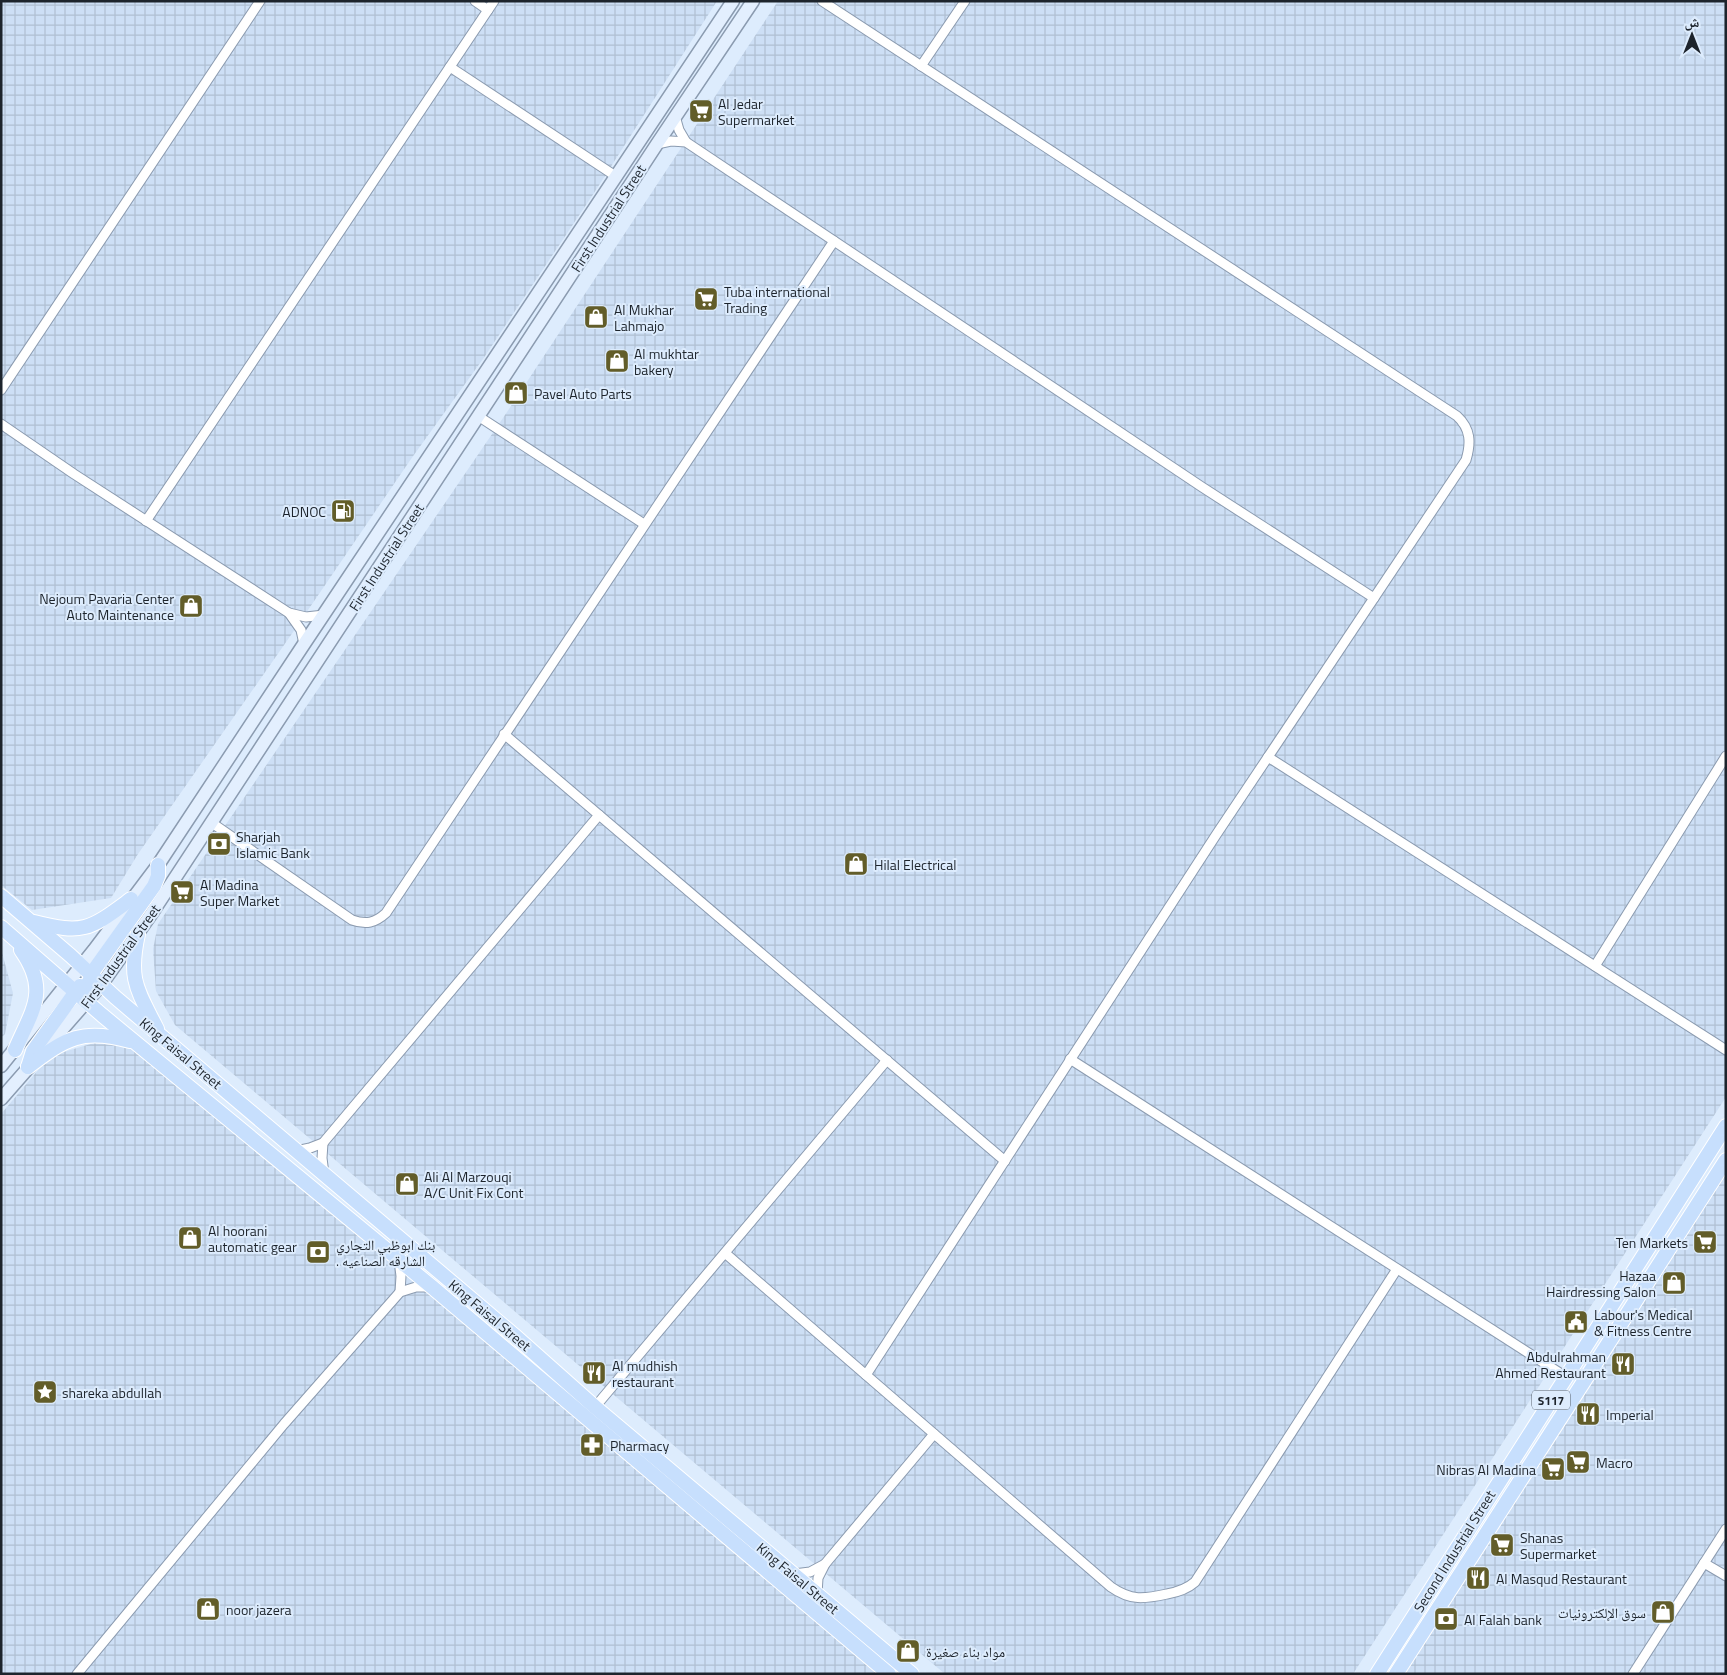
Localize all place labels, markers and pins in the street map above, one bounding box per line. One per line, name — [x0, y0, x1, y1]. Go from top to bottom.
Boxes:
place label: Al Jedar Supermarket — [718, 93, 794, 130]
supermarket icon: Al Jedar Supermarket — [688, 98, 714, 124]
place label: Tuba international Trading — [724, 281, 830, 318]
supermarket icon: Tuba international Trading — [693, 286, 719, 312]
place label: Al Mukhar Lahmajo — [614, 299, 674, 336]
shop icon: Al Mukhar Lahmajo — [583, 304, 609, 330]
place label: Al mukhtar bakery — [634, 343, 699, 380]
shop icon: Al mukhtar bakery — [604, 348, 630, 374]
shop icon: Pavel Auto Parts — [503, 380, 529, 406]
place label: Pavel Auto Parts — [534, 383, 632, 404]
fuel station icon: ADNOC — [330, 498, 356, 524]
place label: ADNOC — [282, 501, 326, 522]
place label: Nejoum Pavaria Center Auto Maintenance — [39, 588, 174, 625]
shop icon: Nejoum Pavaria Center Auto Maintenance — [178, 593, 204, 619]
place label: Sharjah Islamic Bank — [236, 826, 310, 863]
bank icon: Sharjah Islamic Bank — [206, 831, 232, 857]
shop icon: Hilal Electrical — [843, 851, 869, 877]
place label: Hilal Electrical — [874, 854, 956, 875]
place label: Al Madina Super Market — [200, 874, 280, 911]
supermarket icon: Al Madina Super Market — [169, 879, 195, 905]
place label: Ali Al Marzouqi A/C Unit Fix Cont — [424, 1166, 524, 1203]
shop icon: Ali Al Marzouqi A/C Unit Fix Cont — [394, 1171, 420, 1197]
place label: Al hoorani automatic gear — [208, 1220, 297, 1257]
shop icon: Al hoorani automatic gear — [177, 1225, 203, 1251]
supermarket icon: Ten Markets — [1692, 1229, 1718, 1255]
place label: Ten Markets — [1616, 1232, 1688, 1253]
place label: بنك ابوظبي التجاري . الشارقه الصناعيه — [336, 1234, 435, 1271]
bank icon: بنك ابوظبي التجاري . الشارقه الصناعيه — [305, 1239, 331, 1265]
place label: Hazaa Hairdressing Salon — [1546, 1265, 1656, 1302]
shop icon: Hazaa Hairdressing Salon — [1661, 1270, 1687, 1296]
place label: Labour's Medical & Fitness Centre — [1594, 1304, 1693, 1341]
public building icon: Labour's Medical & Fitness Centre — [1563, 1309, 1589, 1335]
place label: Abdulrahman Ahmed Restaurant — [1495, 1346, 1606, 1383]
restaurant icon: Abdulrahman Ahmed Restaurant — [1610, 1351, 1636, 1377]
place label: Al mudhish restaurant — [612, 1355, 678, 1392]
restaurant icon: Al mudhish restaurant — [581, 1360, 607, 1386]
place icon: shareka abdullah — [32, 1379, 58, 1405]
place label: shareka abdullah — [62, 1382, 162, 1403]
restaurant icon: Imperial — [1575, 1401, 1601, 1427]
place label: Imperial — [1606, 1404, 1654, 1425]
pharmacy icon: Pharmacy — [579, 1432, 605, 1458]
place label: Pharmacy — [610, 1435, 669, 1456]
supermarket icon: Macro — [1565, 1449, 1591, 1475]
place label: Macro — [1596, 1452, 1633, 1473]
supermarket icon: Nibras Al Madina — [1540, 1456, 1566, 1482]
place label: Nibras Al Madina — [1436, 1459, 1536, 1480]
place label: Shanas Supermarket — [1520, 1527, 1596, 1564]
supermarket icon: Shanas Supermarket — [1489, 1532, 1515, 1558]
restaurant icon: Al Masqud Restaurant — [1465, 1565, 1491, 1591]
place label: Al Masqud Restaurant — [1496, 1568, 1627, 1589]
shop icon: noor jazera — [195, 1596, 221, 1622]
place label: noor jazera — [226, 1599, 292, 1620]
shop icon: سوق الإلكترونيات — [1650, 1599, 1676, 1625]
place label: سوق الإلكترونيات — [1558, 1602, 1646, 1623]
bank icon: Al Falah bank — [1433, 1606, 1459, 1632]
place label: Al Falah bank — [1464, 1609, 1542, 1630]
shop icon: مواد بناء صغيرة — [895, 1638, 921, 1664]
place label: مواد بناء صغيرة — [926, 1641, 1005, 1662]

